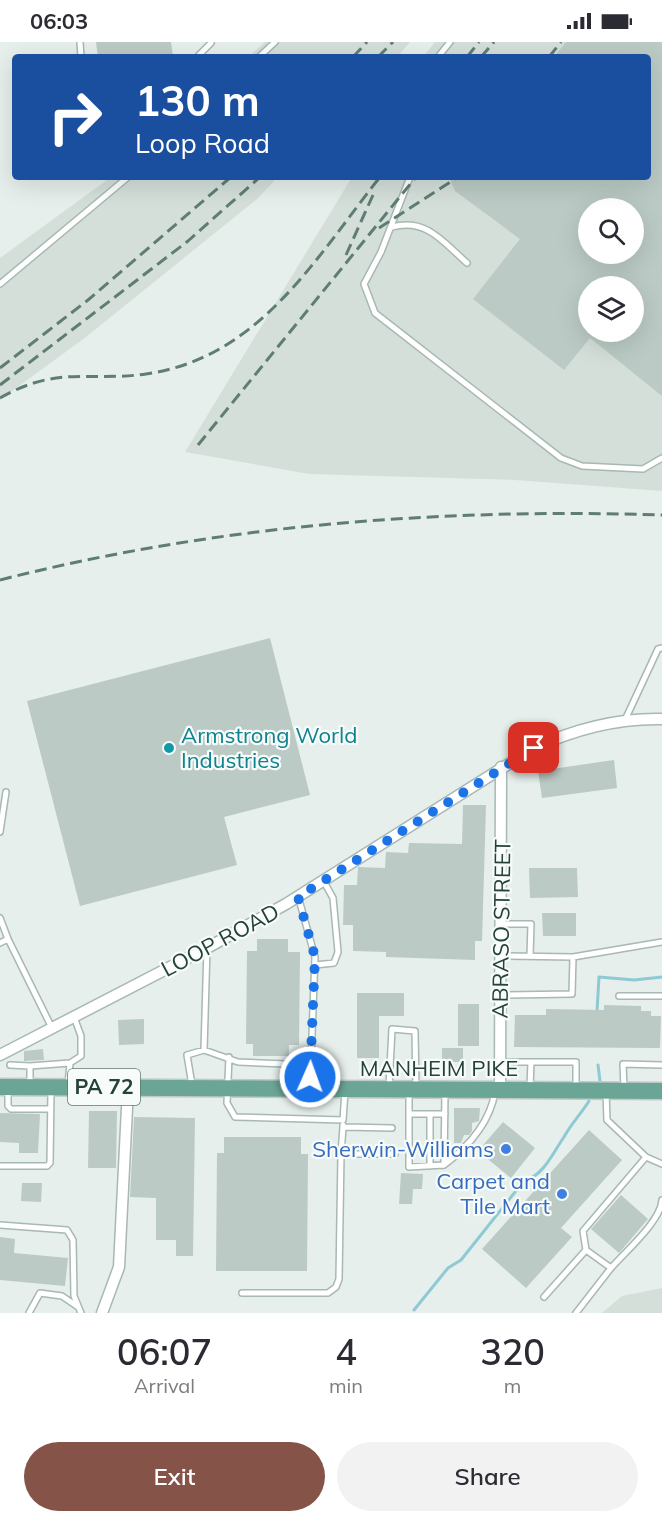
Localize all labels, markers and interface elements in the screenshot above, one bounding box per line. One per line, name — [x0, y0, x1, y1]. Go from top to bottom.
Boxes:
text: 06:03 — [30, 7, 88, 35]
text: 130 m — [135, 74, 260, 127]
icon: right — [36, 78, 114, 156]
text: Loop Road — [135, 126, 270, 160]
map controls — [578, 198, 644, 342]
button: search — [578, 198, 644, 264]
button: layers — [578, 276, 644, 342]
place label: Armstrong World Industries — [181, 721, 357, 774]
pin — [508, 722, 559, 773]
icon: arrive — [517, 731, 550, 764]
marker: Armstrong World Industries — [162, 741, 176, 755]
street label: ABRASO STREET — [485, 839, 517, 1019]
street label: LOOP ROAD — [156, 897, 284, 983]
position arrow — [278, 1045, 342, 1109]
street label: MANHEIM PIKE — [360, 1054, 518, 1082]
road number: PA 72 — [68, 1069, 140, 1105]
place label: Sherwin-Williams — [312, 1135, 494, 1163]
marker: Sherwin-Williams — [499, 1142, 513, 1156]
place label: Carpet and Tile Mart — [436, 1167, 550, 1220]
marker: Carpet and Tile Mart — [555, 1187, 569, 1201]
text: 06:07 — [117, 1329, 212, 1374]
text: 4 — [335, 1329, 357, 1374]
text: 320 — [480, 1329, 545, 1374]
text: Arrival — [134, 1373, 195, 1398]
text: min — [329, 1373, 363, 1398]
text: m — [504, 1373, 521, 1398]
button: Exit — [24, 1442, 325, 1511]
button: Share — [337, 1442, 638, 1511]

